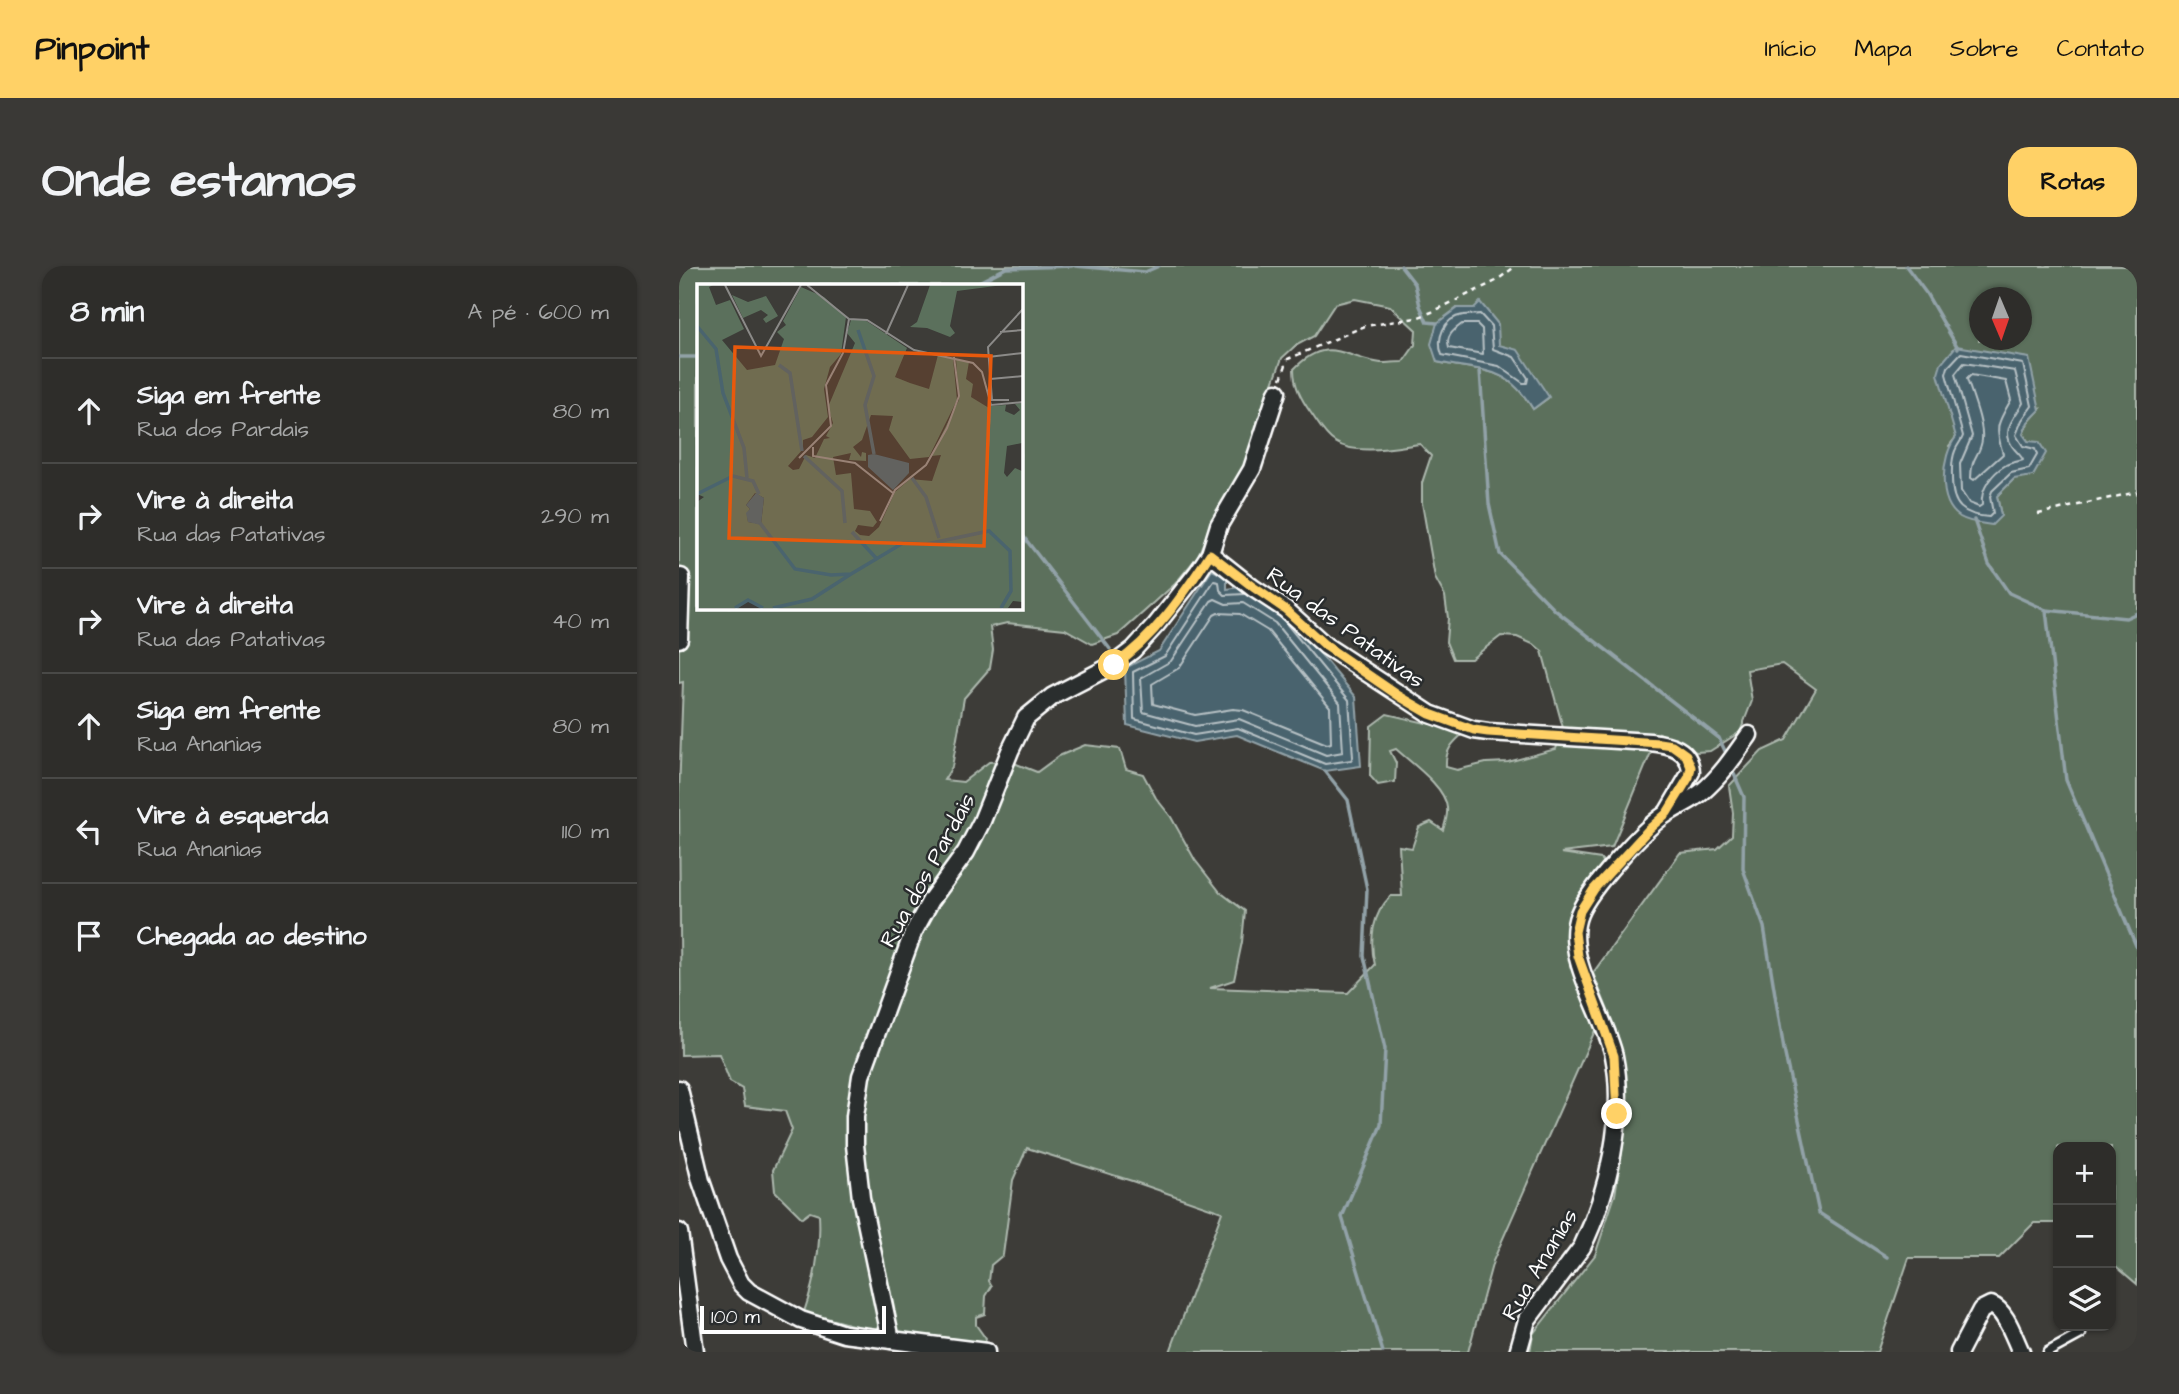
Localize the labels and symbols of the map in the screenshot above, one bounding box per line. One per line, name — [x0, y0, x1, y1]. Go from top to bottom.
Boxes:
inset map — [697, 284, 1022, 609]
north arrow — [1969, 287, 2032, 350]
street label: Rua das Patativas — [1260, 559, 1431, 696]
route start — [1098, 649, 1129, 680]
street label: Rua dos Pardais — [872, 787, 984, 953]
route end — [1601, 1098, 1632, 1129]
street label: Rua Ananias — [1494, 1203, 1586, 1326]
scale bar — [700, 1303, 885, 1335]

